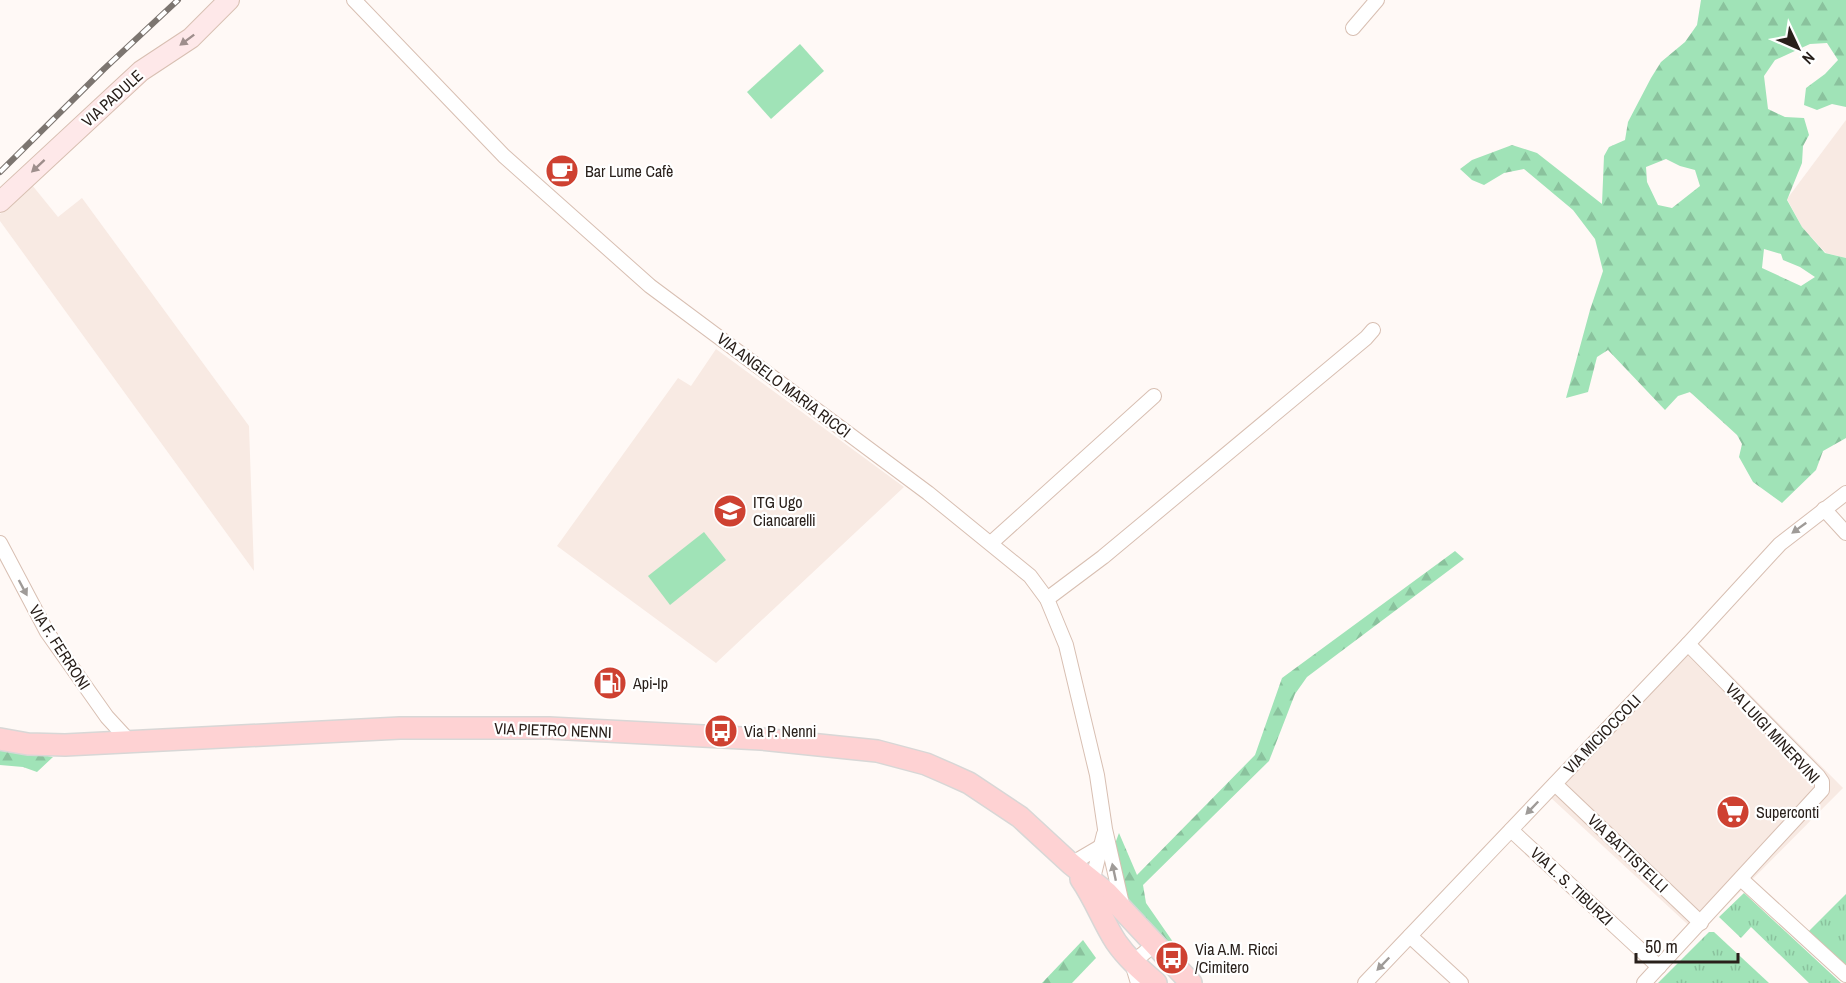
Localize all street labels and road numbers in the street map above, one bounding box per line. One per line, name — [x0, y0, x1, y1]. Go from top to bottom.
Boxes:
street label: VIA PADULE — [77, 65, 147, 131]
street label: VIA ANGELO MARIA RICCI — [713, 328, 855, 442]
street label: VIA F. FERRONI — [24, 600, 96, 694]
street label: VIA LUIGI MINERVINI — [1721, 678, 1825, 788]
street label: VIA MICIOCCOLI — [1559, 690, 1645, 778]
street label: VIA PIETRO NENNI — [494, 717, 612, 743]
street label: VIA BATTISTELLI — [1583, 809, 1673, 897]
street label: VIA L. S. TIBURZI — [1526, 842, 1618, 930]

